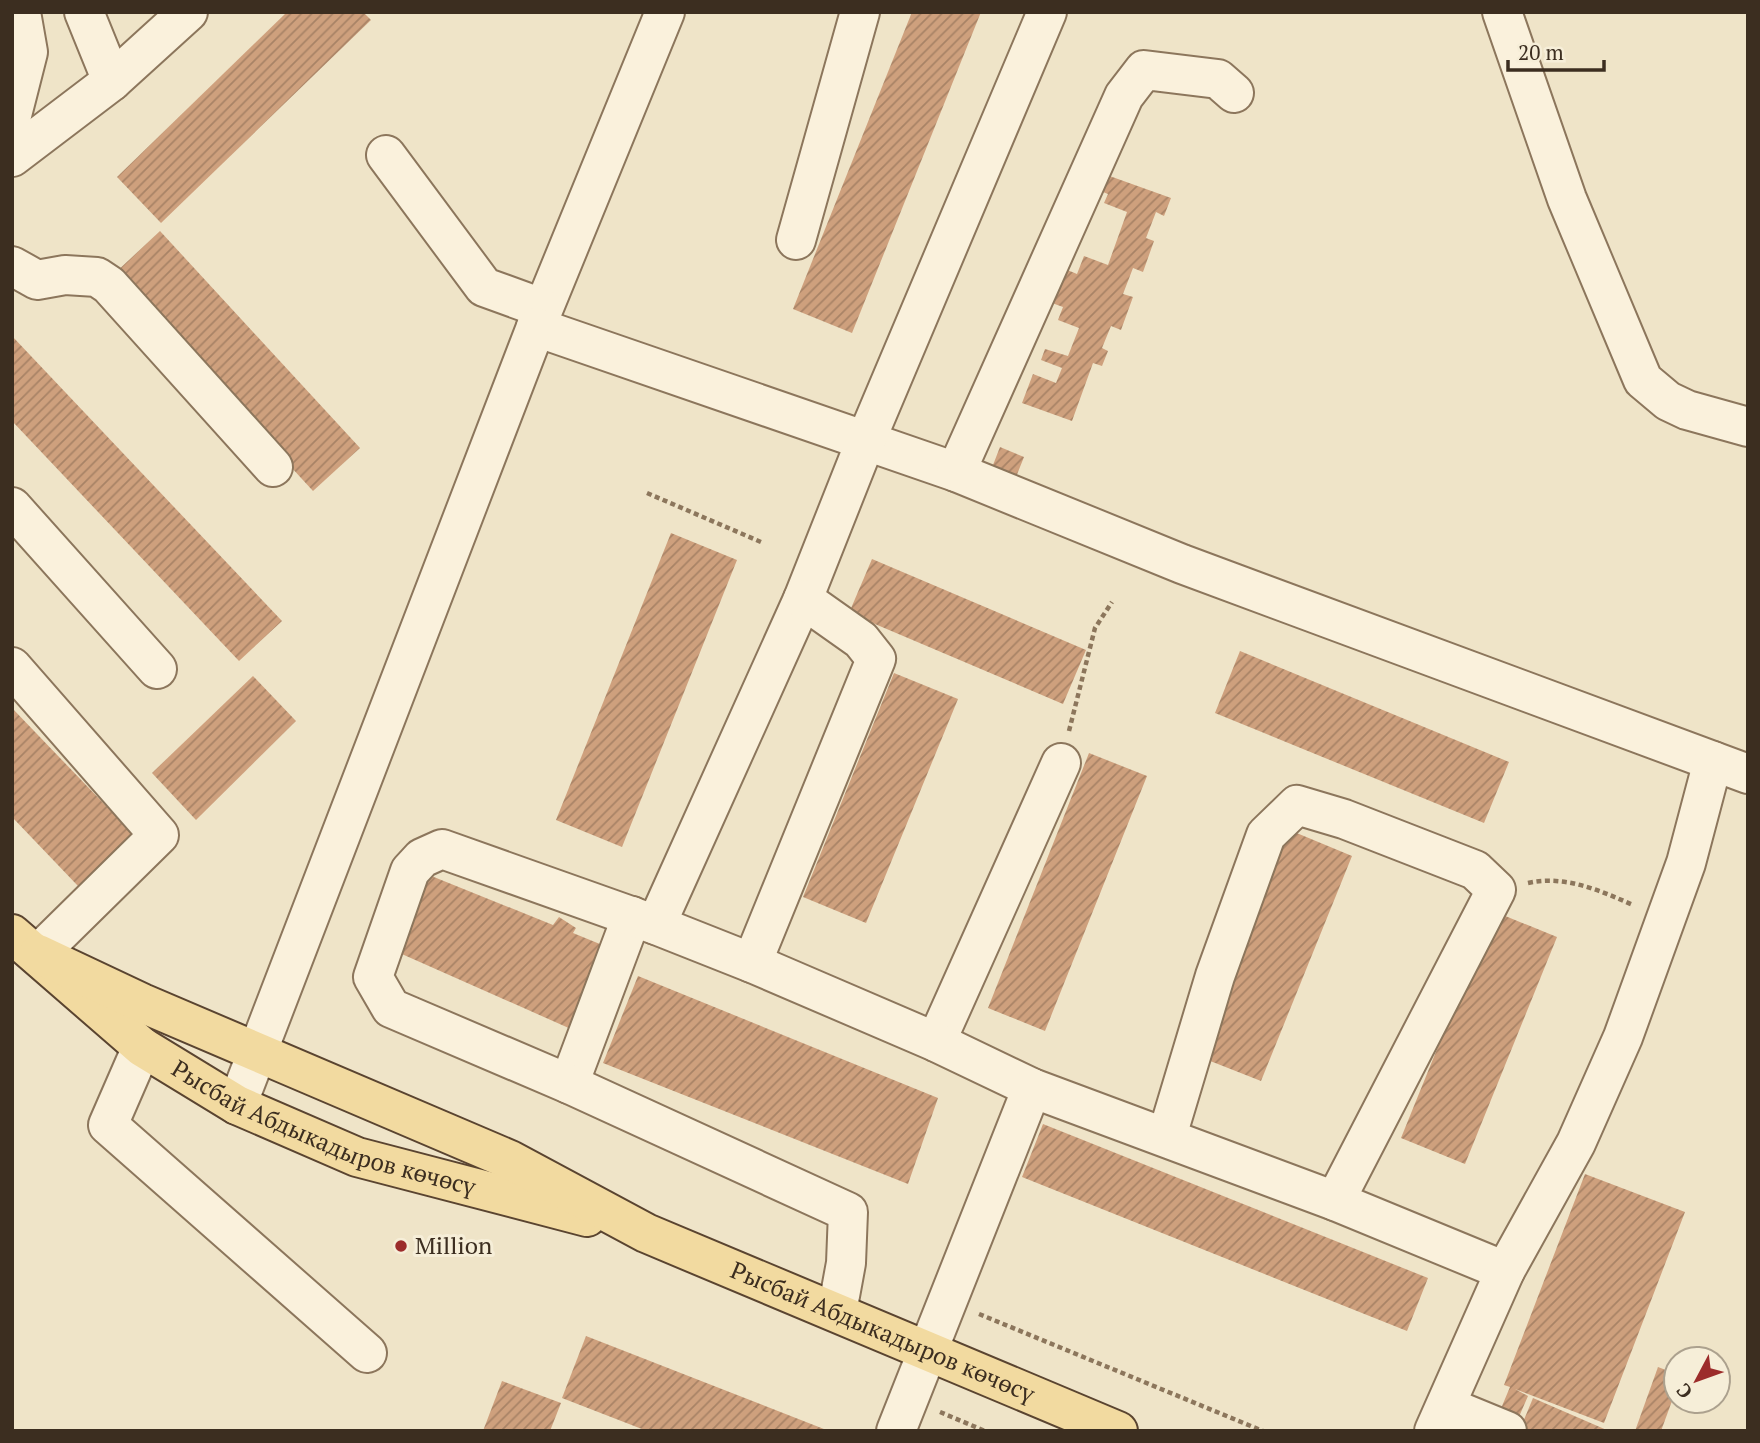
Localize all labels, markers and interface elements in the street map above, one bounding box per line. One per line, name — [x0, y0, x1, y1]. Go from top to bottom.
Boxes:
scale bar — [1508, 28, 1604, 72]
text: 20 m — [1518, 38, 1564, 66]
street label: Рысбай Абдыкадыров көчөсү — [166, 1052, 480, 1203]
place label: Million — [415, 1229, 492, 1261]
marker: Million — [393, 1238, 409, 1254]
street label: Рысбай Абдыкадыров көчөсү — [726, 1253, 1041, 1410]
north arrow — [1662, 1345, 1732, 1415]
text: С — [1670, 1379, 1697, 1404]

